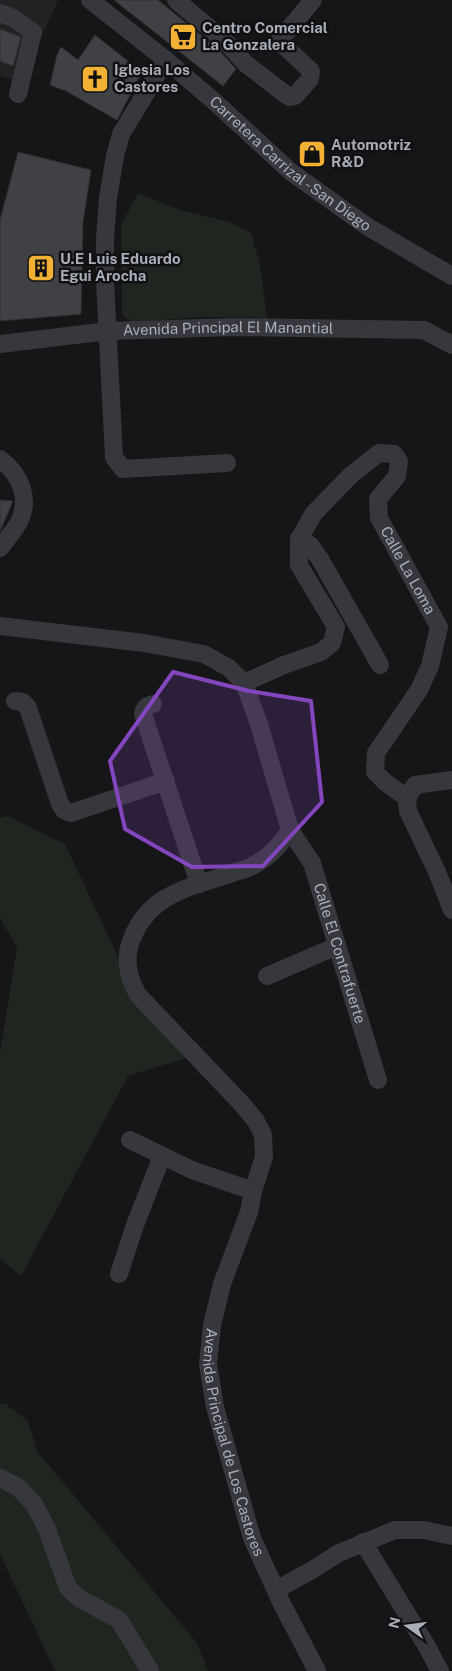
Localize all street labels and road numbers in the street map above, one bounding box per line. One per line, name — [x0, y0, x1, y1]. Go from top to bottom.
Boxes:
street label: Carretera Carrizal - San Diego — [206, 92, 375, 234]
street label: Avenida Principal El Manantial — [123, 318, 334, 339]
street label: Calle La Loma — [377, 523, 439, 617]
street label: Calle El Contrafuerte — [311, 881, 369, 1025]
street label: Avenida Principal de Los Castores — [200, 1327, 268, 1559]

